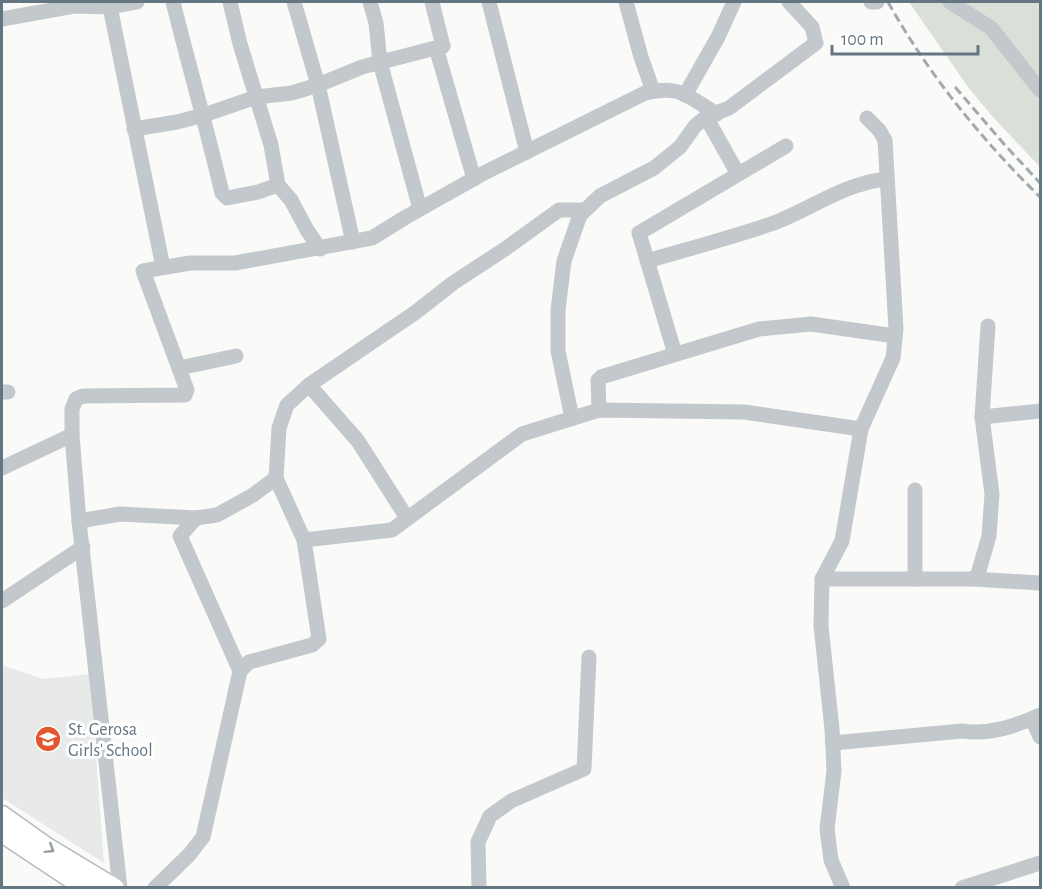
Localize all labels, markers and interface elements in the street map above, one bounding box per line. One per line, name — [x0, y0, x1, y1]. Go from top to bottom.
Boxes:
scale bar — [832, 18, 978, 56]
text: 100 m — [841, 31, 884, 49]
place label: St. Gerosa Girls' School — [68, 721, 153, 760]
school or university icon: St. Gerosa Girls' School — [33, 724, 63, 754]
one-way arrow — [44, 841, 54, 853]

